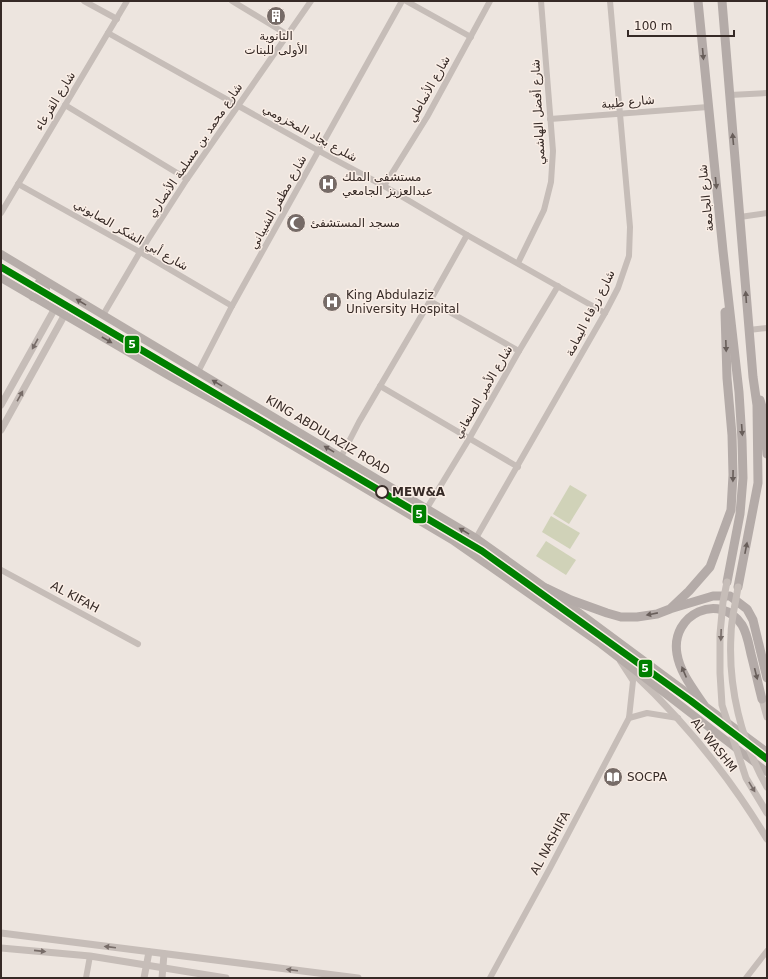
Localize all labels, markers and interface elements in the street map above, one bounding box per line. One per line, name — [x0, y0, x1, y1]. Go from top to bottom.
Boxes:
building icon: الثانوية الأولى للبنات — [265, 5, 287, 27]
scale bar — [628, 12, 734, 38]
text: 100 m — [634, 19, 672, 33]
place label: الثانوية الأولى للبنات — [244, 29, 308, 58]
one-way arrow — [700, 48, 707, 60]
street label: شارع الأنماطي — [404, 53, 454, 125]
street label: شارع أفضل الهاشمي — [527, 59, 549, 165]
street label: شارع القرعاء — [32, 69, 79, 134]
street label: شارع محمد بن مسلمة الأنصاري — [144, 80, 246, 220]
street label: شارع طيبة — [601, 93, 655, 112]
street label: شلرع بجاد المخزومي — [260, 101, 360, 166]
one-way arrow — [730, 133, 737, 145]
street label: شارع مظفر الشيباني — [246, 153, 310, 252]
street label: شارع الجامعة — [696, 164, 717, 232]
place label: مستشفى الملك عبدالعزيز الجامعي — [342, 170, 433, 199]
hospital icon: مستشفى الملك عبدالعزيز الجامعي — [317, 173, 339, 195]
one-way arrow — [713, 177, 719, 189]
street label: شارع أبي الشكر الصابوني — [71, 196, 191, 274]
mosque icon: مسجد المستشفئ — [285, 212, 307, 234]
place label: مسجد المستشفئ — [310, 216, 400, 230]
street label: شارع زرقاء اليمامة — [562, 267, 619, 359]
place label: King Abdulaziz University Hospital — [346, 288, 459, 316]
hospital icon: King Abdulaziz University Hospital — [321, 291, 343, 313]
one-way arrow — [743, 291, 750, 303]
one-way arrow — [75, 299, 87, 306]
line badge: 5 — [124, 335, 140, 354]
one-way arrow — [101, 337, 113, 344]
one-way arrow — [31, 338, 38, 350]
text: 5 — [128, 338, 136, 351]
one-way arrow — [722, 340, 729, 352]
street label: شارع الأمير الصنعاني — [450, 343, 516, 441]
one-way arrow — [212, 379, 222, 387]
one-way arrow — [16, 390, 23, 402]
street label: KING ABDULAZIZ ROAD — [264, 392, 392, 478]
one-way arrow — [738, 424, 745, 437]
one-way arrow — [323, 446, 335, 453]
one-way arrow — [730, 470, 736, 483]
marker: MEW&A — [375, 485, 389, 499]
place label: MEW&A — [392, 485, 446, 499]
line badge: 5 — [412, 504, 427, 524]
text: 5 — [415, 508, 423, 521]
one-way arrow — [458, 527, 470, 534]
one-way arrow — [743, 542, 749, 554]
street label: AL KIFAH — [48, 578, 102, 616]
one-way arrow — [646, 612, 658, 618]
one-way arrow — [717, 629, 724, 641]
line badge: 5 — [638, 659, 653, 678]
text: 5 — [641, 662, 649, 675]
one-way arrow — [680, 666, 687, 678]
one-way arrow — [753, 667, 759, 680]
street label: AL WASHM — [688, 715, 740, 775]
library icon: SOCPA — [602, 766, 624, 788]
place label: SOCPA — [627, 770, 668, 784]
one-way arrow — [748, 781, 755, 793]
street label: AL NASHIFA — [527, 808, 573, 877]
one-way arrow — [104, 944, 116, 951]
one-way arrow — [34, 948, 46, 955]
one-way arrow — [285, 967, 298, 973]

